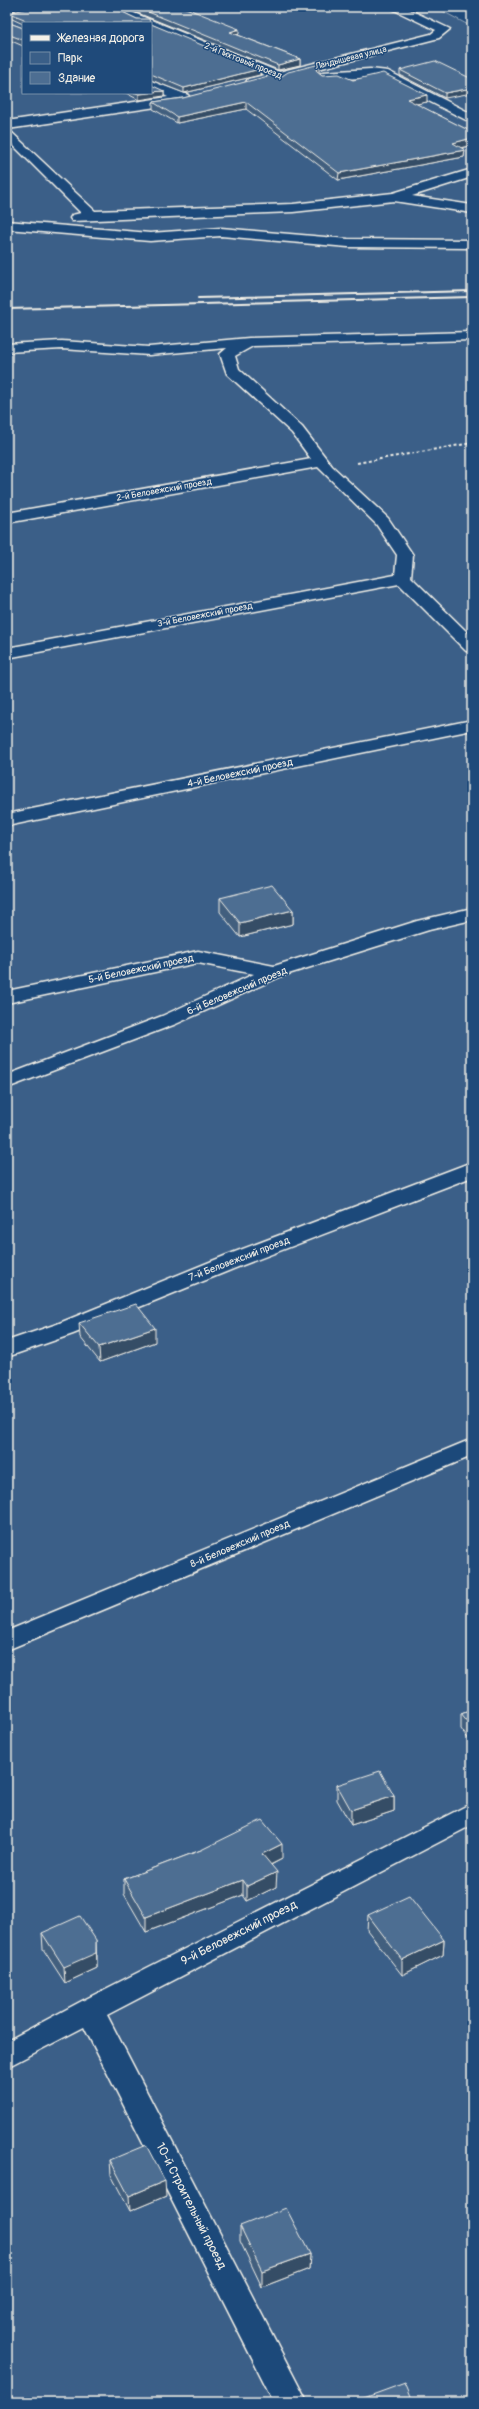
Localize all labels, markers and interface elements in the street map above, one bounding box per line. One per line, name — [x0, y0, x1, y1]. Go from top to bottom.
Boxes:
legend — [22, 22, 152, 94]
text: Железная дорога — [56, 31, 145, 46]
street label: 2-й Пихтовый проезд — [203, 40, 284, 82]
street label: Ландышевая улица — [313, 44, 388, 72]
text: Парк — [58, 51, 83, 66]
text: Здание — [58, 71, 95, 86]
street label: 2-й Беловежский проезд — [116, 476, 213, 504]
street label: 3-й Беловежский проезд — [157, 600, 254, 630]
street label: 4-й Беловежский проезд — [186, 756, 294, 790]
street label: 5-й Беловежский проезд — [87, 952, 195, 986]
street label: 6-й Беловежский проезд — [185, 964, 289, 1018]
street label: 7-й Беловежский проезд — [187, 1234, 291, 1284]
street label: 8-й Беловежский проезд — [189, 1518, 291, 1570]
street label: 9-й Беловежский проезд — [179, 1897, 300, 1969]
street label: 10-й Строительный проезд — [152, 2140, 230, 2273]

